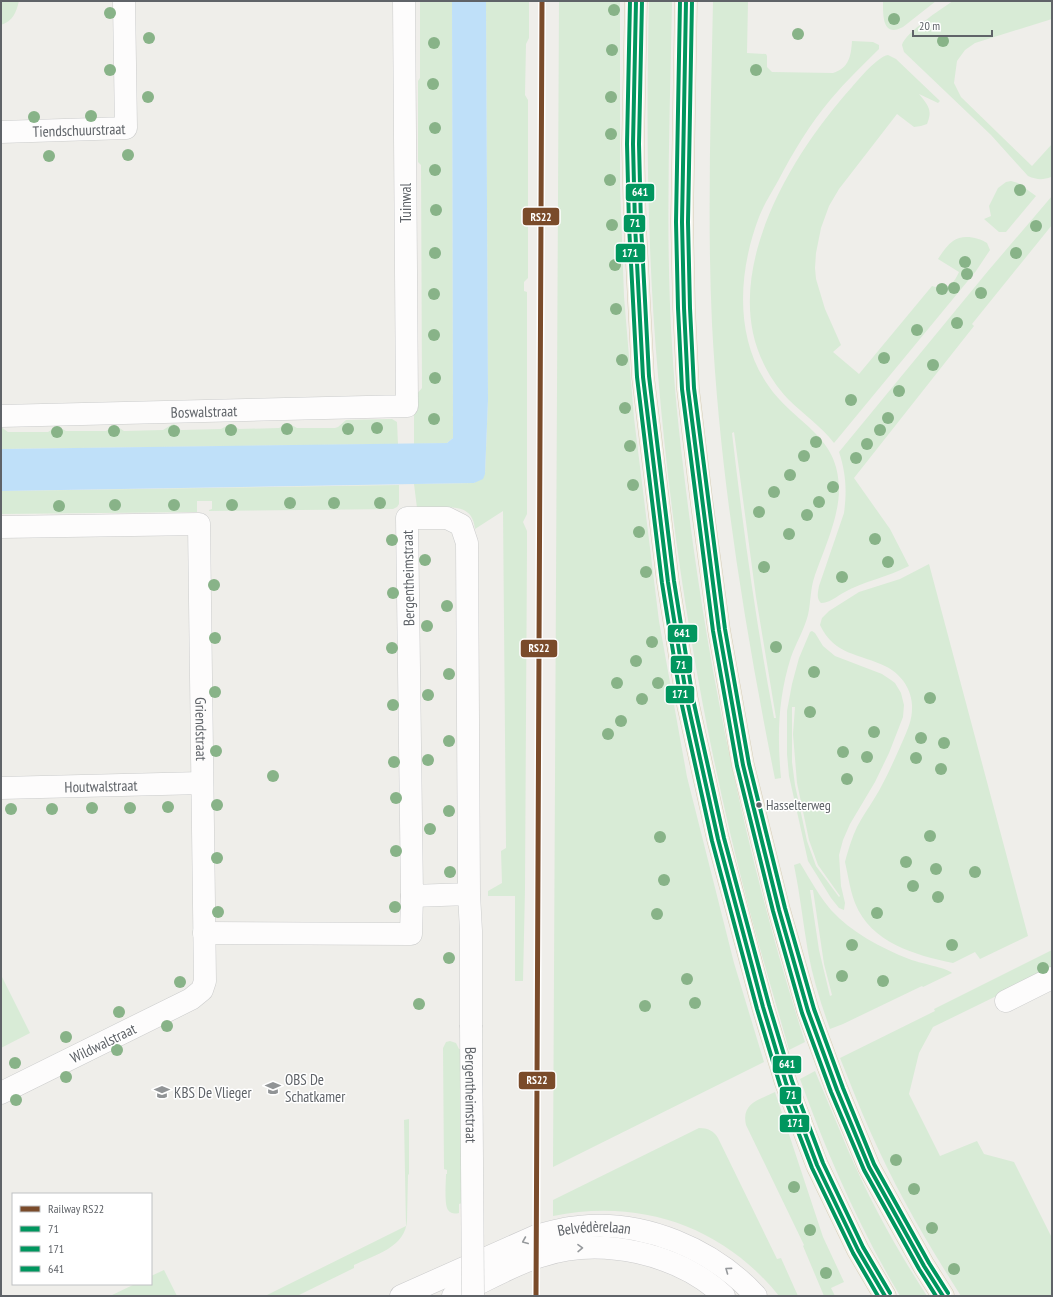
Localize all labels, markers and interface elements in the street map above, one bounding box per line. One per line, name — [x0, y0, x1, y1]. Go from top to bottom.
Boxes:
scale bar — [913, 12, 992, 38]
text: 20 m — [919, 18, 940, 33]
street label: Tiendschuurstraat — [32, 119, 126, 140]
street label: Tuinwal — [396, 182, 415, 223]
line badge: 641 — [625, 183, 655, 202]
text: 641 — [632, 185, 648, 199]
line badge: RS22 — [522, 207, 560, 226]
text: RS22 — [531, 210, 551, 224]
line badge: 71 — [623, 214, 646, 233]
text: 71 — [630, 216, 640, 230]
line badge: 171 — [615, 243, 646, 263]
text: 171 — [622, 246, 638, 260]
street label: Boswalstraat — [170, 401, 237, 421]
street label: Bergentheimstraat — [398, 530, 418, 626]
line badge: 641 — [667, 624, 698, 643]
text: 641 — [674, 626, 690, 640]
line badge: RS22 — [520, 639, 558, 658]
text: RS22 — [529, 641, 549, 655]
line badge: 71 — [670, 655, 693, 674]
text: 71 — [676, 658, 686, 672]
line badge: 171 — [665, 685, 695, 704]
text: 171 — [672, 687, 688, 701]
street label: Griendstraat — [192, 697, 212, 761]
street label: Houtwalstraat — [64, 775, 138, 796]
place label: Hasselterweg — [766, 796, 831, 814]
marker: Hasselterweg — [754, 800, 764, 810]
street label: Wildwalstraat — [67, 1019, 139, 1067]
street label: Bergentheimstraat — [462, 1047, 481, 1143]
line badge: 641 — [772, 1055, 802, 1074]
text: 641 — [779, 1057, 795, 1071]
place label: OBS De Schatkamer — [285, 1070, 346, 1106]
line badge: RS22 — [518, 1071, 556, 1090]
text: RS22 — [527, 1073, 547, 1087]
school or university icon: OBS De Schatkamer — [264, 1079, 282, 1097]
school or university icon: KBS De Vlieger — [153, 1083, 171, 1101]
place label: KBS De Vlieger — [174, 1083, 252, 1102]
line badge: 71 — [779, 1086, 802, 1105]
text: 71 — [786, 1088, 796, 1102]
line badge: 171 — [779, 1114, 810, 1133]
text: 171 — [787, 1116, 803, 1130]
legend — [12, 1193, 152, 1285]
text: Railway RS22 — [48, 1201, 104, 1216]
street label: Belvédèrelaan — [556, 1216, 632, 1240]
text: 71 — [48, 1221, 59, 1236]
one-way arrow — [522, 1236, 530, 1244]
text: 171 — [48, 1241, 64, 1256]
one-way arrow — [577, 1244, 583, 1252]
text: 641 — [48, 1261, 64, 1276]
one-way arrow — [725, 1268, 732, 1275]

